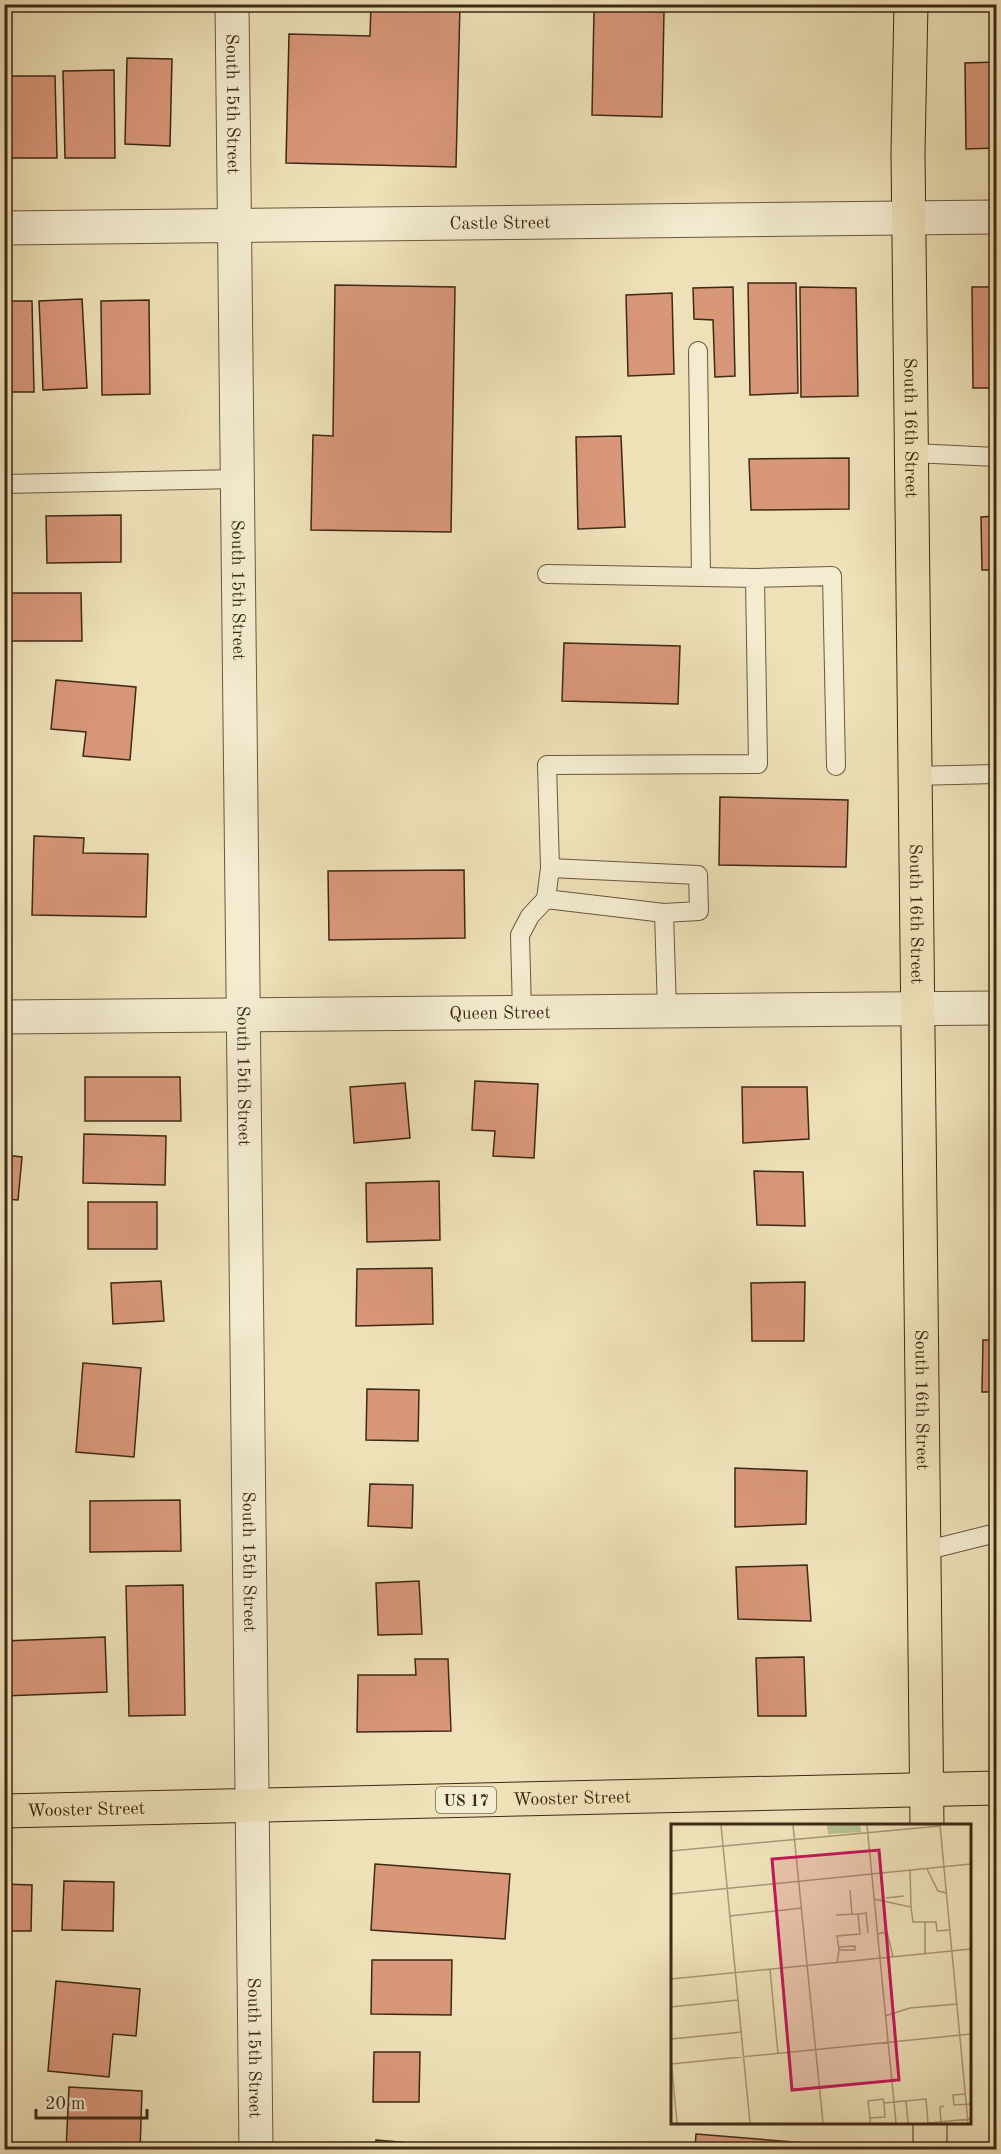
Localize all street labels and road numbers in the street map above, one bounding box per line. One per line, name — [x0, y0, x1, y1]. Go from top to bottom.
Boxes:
street label: South 15th Street — [222, 34, 242, 174]
street label: Castle Street — [449, 214, 551, 233]
street label: South 16th Street — [900, 358, 920, 498]
street label: South 15th Street — [228, 520, 247, 660]
street label: South 16th Street — [906, 843, 925, 984]
street label: Queen Street — [449, 1004, 551, 1023]
street label: South 15th Street — [233, 1005, 253, 1146]
street label: South 16th Street — [911, 1329, 931, 1470]
street label: South 15th Street — [239, 1491, 258, 1632]
road number: US 17 — [436, 1787, 496, 1813]
street label: Wooster Street — [513, 1788, 631, 1809]
street label: Wooster Street — [27, 1800, 145, 1820]
street label: South 15th Street — [244, 1977, 264, 2118]

